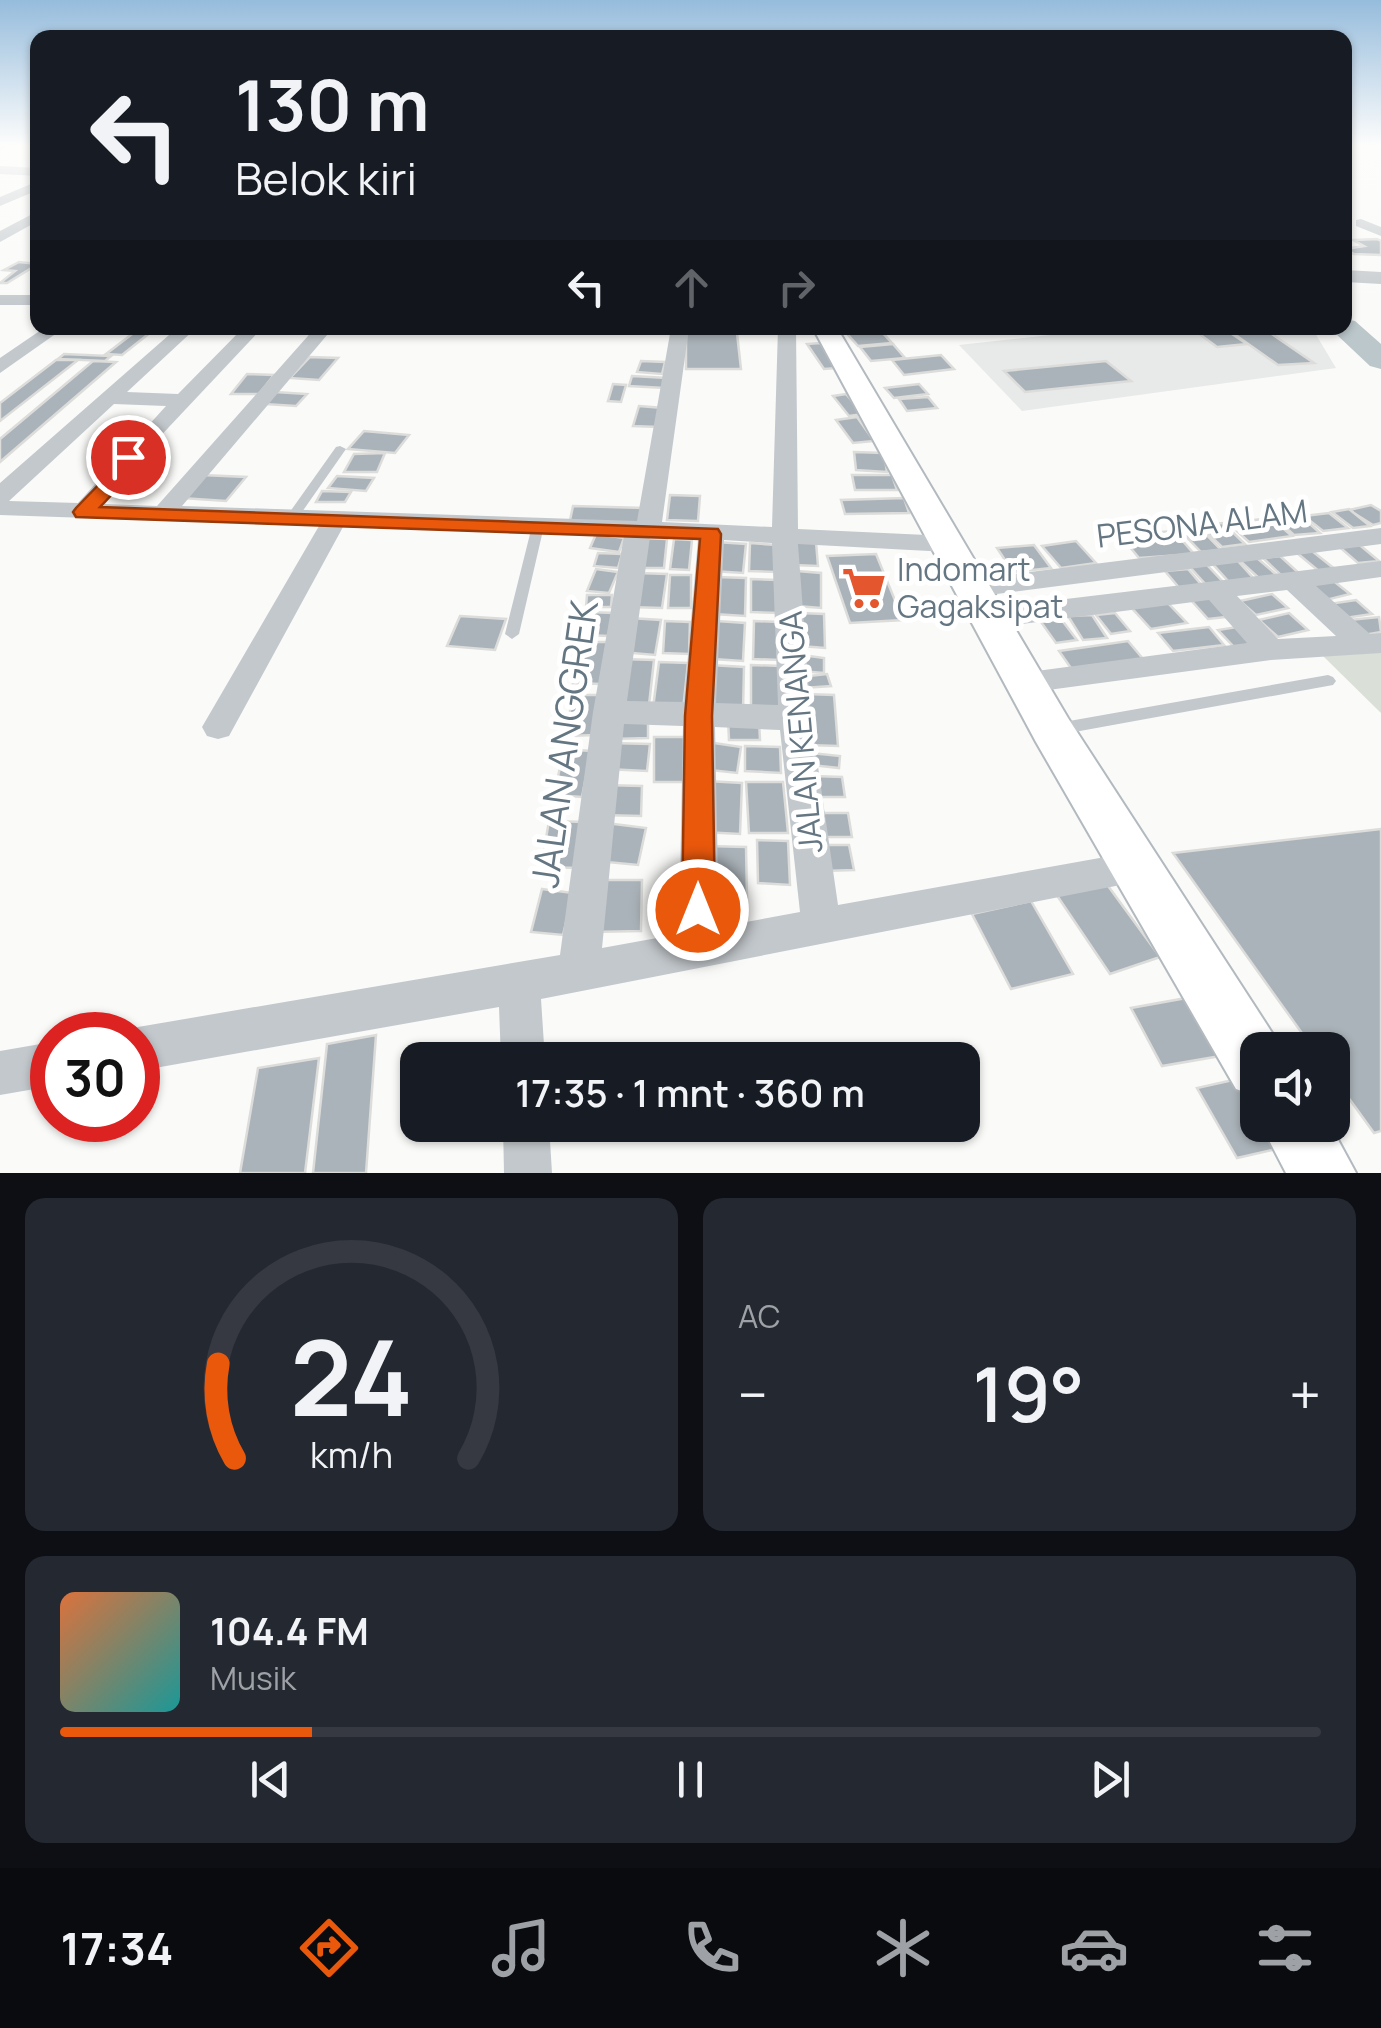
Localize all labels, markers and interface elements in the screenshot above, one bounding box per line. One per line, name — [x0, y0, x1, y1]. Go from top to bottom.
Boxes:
text: 130 m — [235, 56, 429, 152]
icon: left — [70, 70, 200, 200]
text: Belok kiri — [235, 147, 417, 209]
icon: left — [559, 260, 614, 315]
icon: ahead — [664, 260, 719, 315]
icon: right — [769, 260, 824, 315]
pin — [86, 415, 171, 500]
icon: arrive — [101, 430, 156, 485]
street label: PESONA ALAM — [1094, 488, 1310, 558]
place label: Indomart Gagaksipat — [897, 547, 1063, 628]
supermarket icon: Indomart Gagaksipat — [840, 564, 888, 612]
street label: JALAN ANGGREK — [517, 596, 609, 891]
street label: JALAN KENANGA — [768, 609, 833, 855]
position arrow — [646, 858, 750, 962]
speed limit sign: 30 — [30, 1012, 160, 1142]
map controls — [1240, 1032, 1350, 1142]
button: sound — [1240, 1032, 1350, 1142]
text: 17:35 · 1 mnt · 360 m — [515, 1066, 865, 1118]
text: AC — [738, 1294, 781, 1338]
text: 24 — [290, 1305, 413, 1447]
text: 19° — [972, 1342, 1085, 1445]
text: − — [738, 1356, 768, 1432]
text: + — [1289, 1356, 1321, 1432]
text: km/h — [310, 1430, 393, 1479]
text: 104.4 FM — [210, 1604, 369, 1656]
text: Musik — [210, 1656, 296, 1700]
icon: previous — [243, 1752, 298, 1807]
icon: pause — [663, 1752, 718, 1807]
icon: next — [1083, 1752, 1138, 1807]
icon: directions — [294, 1913, 364, 1983]
icon: music — [486, 1913, 556, 1983]
icon: phone — [677, 1913, 747, 1983]
icon: climate — [868, 1913, 938, 1983]
icon: car — [1059, 1913, 1129, 1983]
icon: filters — [1250, 1913, 1320, 1983]
text: 17:34 — [61, 1917, 173, 1979]

